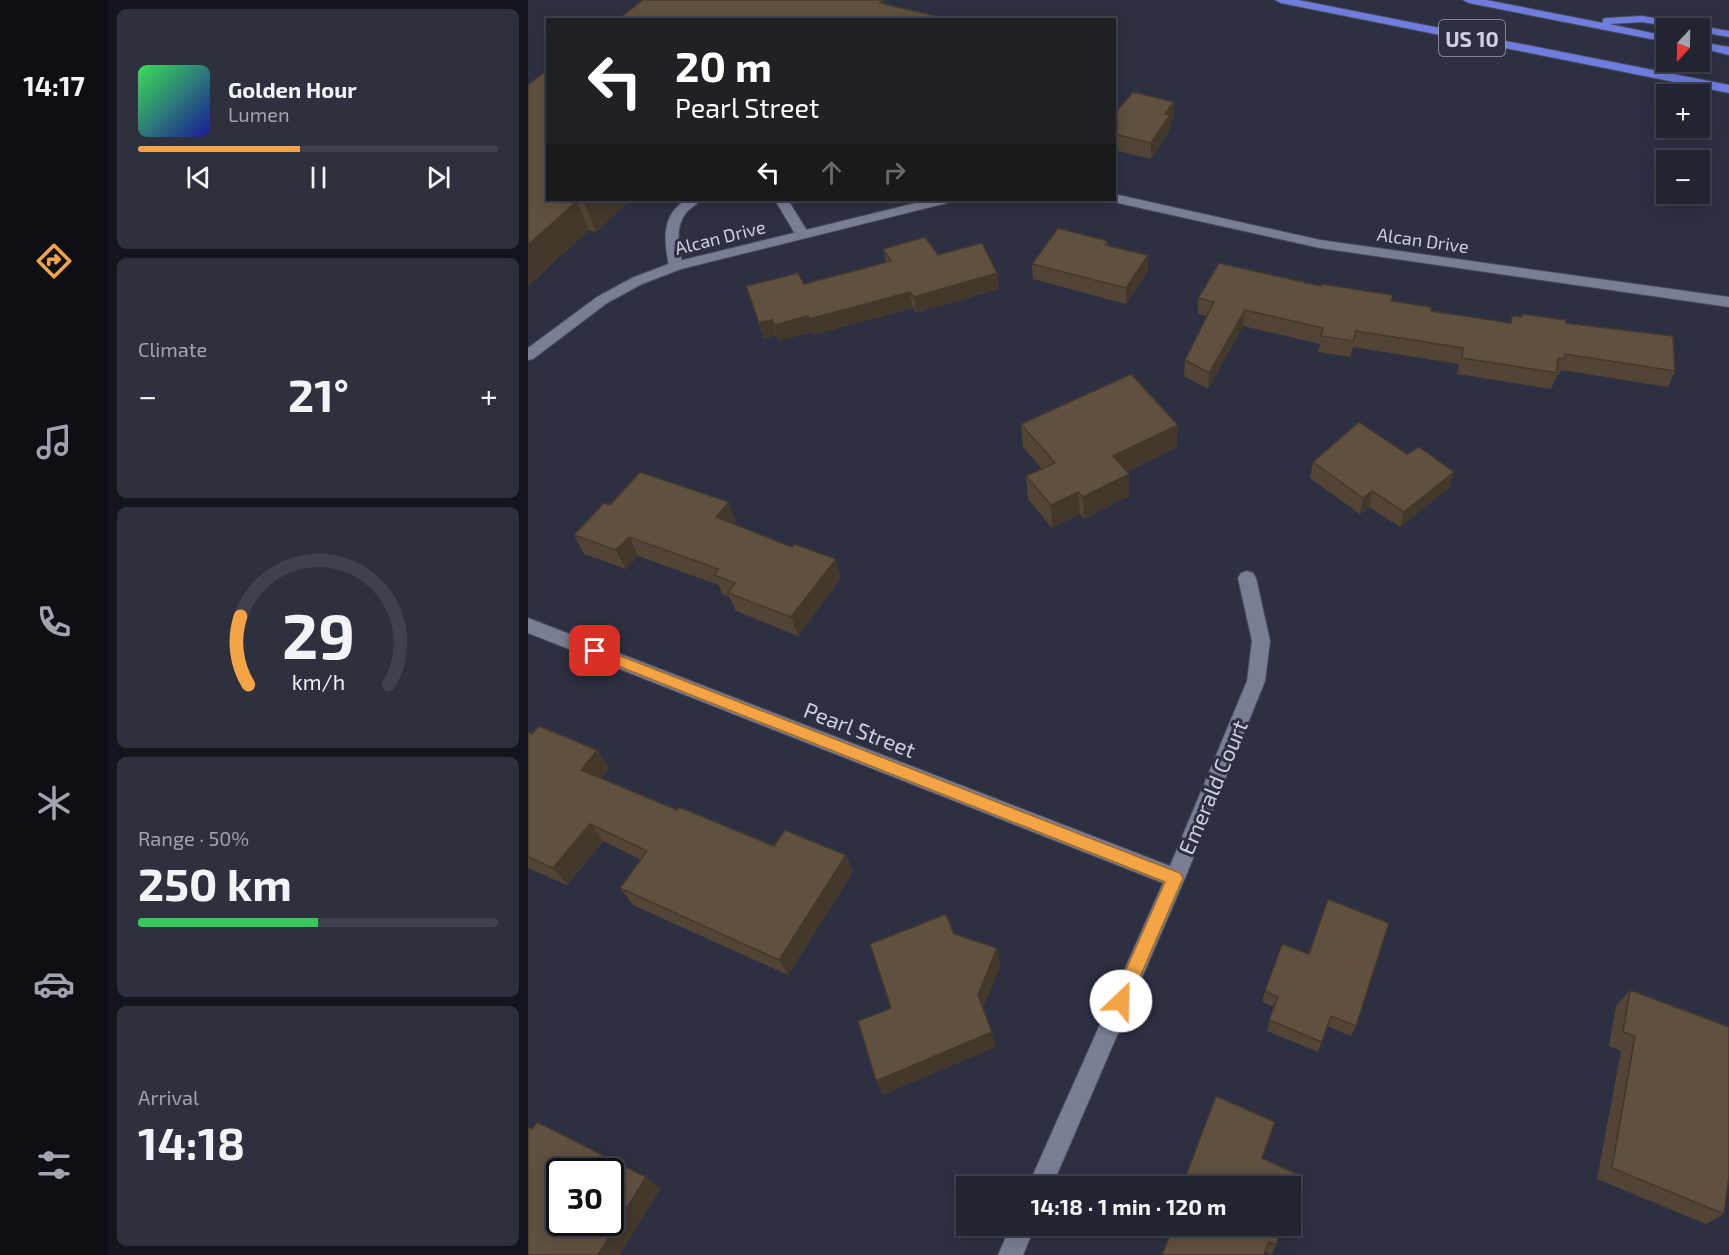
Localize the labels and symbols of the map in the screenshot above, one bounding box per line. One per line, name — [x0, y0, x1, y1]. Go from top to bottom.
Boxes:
north arrow — [1656, 18, 1710, 72]
road number: US 10 — [1439, 20, 1505, 56]
street label: Alcan Drive — [672, 215, 768, 259]
street label: Alcan Drive — [1376, 223, 1470, 257]
pin — [569, 625, 620, 676]
street label: Pearl Street — [800, 696, 920, 762]
street label: Emerald Court — [1172, 716, 1252, 858]
position arrow — [1089, 969, 1153, 1033]
speed limit sign: 30 — [546, 1158, 624, 1236]

